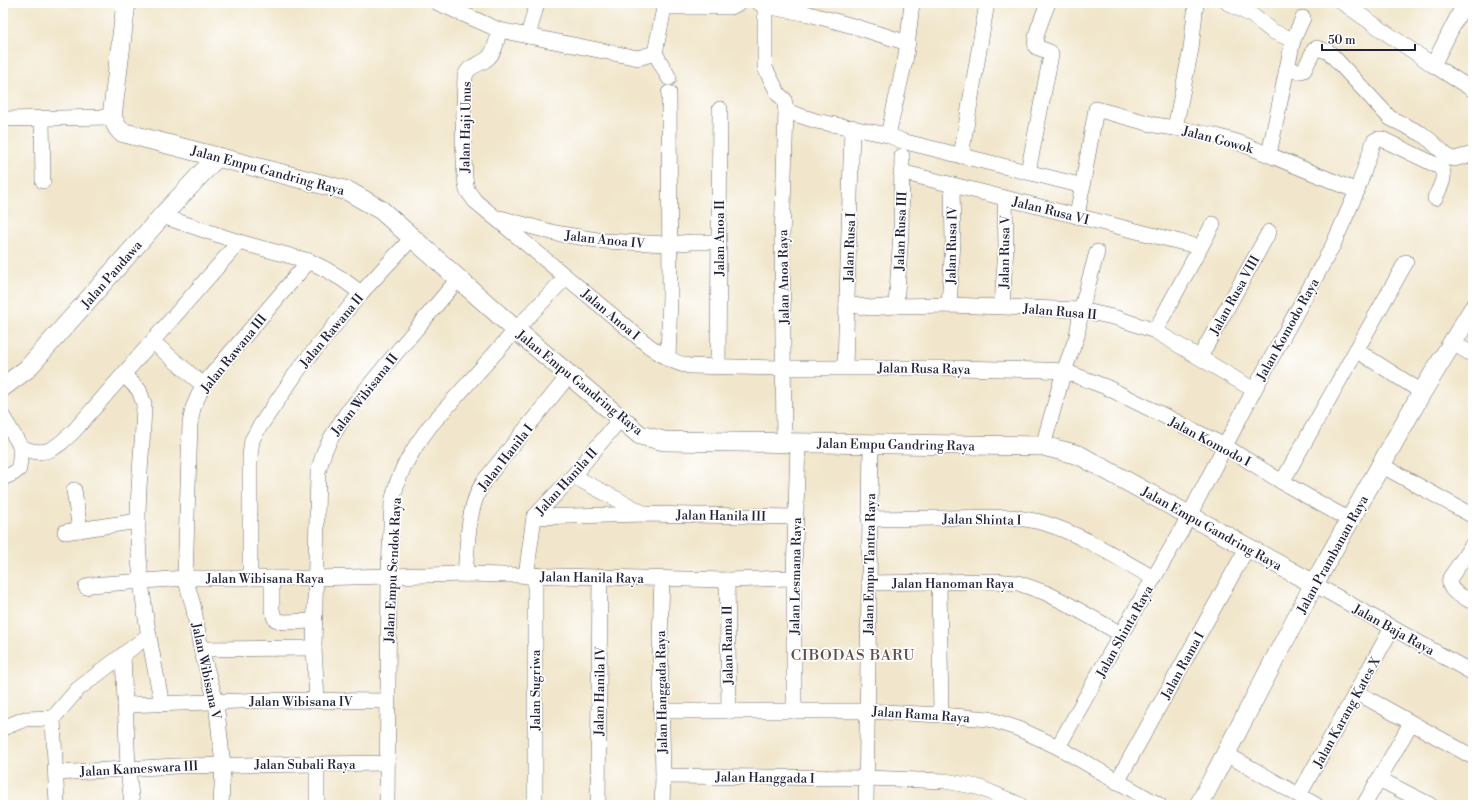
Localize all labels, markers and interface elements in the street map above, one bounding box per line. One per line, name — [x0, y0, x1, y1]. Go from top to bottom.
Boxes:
scale bar — [1322, 26, 1415, 52]
text: 50 m — [1328, 33, 1356, 48]
street label: Jalan Haji Unus — [457, 81, 475, 174]
street label: Jalan Gowok — [1180, 123, 1256, 157]
street label: Jalan Empu Gandring Raya — [188, 143, 347, 199]
street label: Jalan Rusa III — [892, 191, 910, 272]
street label: Jalan Rusa VI — [1010, 193, 1091, 228]
street label: Jalan Anoa II — [712, 200, 728, 277]
street label: Jalan Rusa IV — [943, 205, 961, 285]
street label: Jalan Rusa I — [841, 212, 859, 283]
street label: Jalan Rusa V — [996, 214, 1014, 290]
street label: Jalan Anoa IV — [563, 228, 646, 252]
street label: Jalan Anoa Raya — [775, 229, 793, 326]
street label: Jalan Pandawa — [77, 237, 146, 313]
street label: Jalan Rusa VIII — [1206, 253, 1263, 339]
street label: Jalan Komodo Raya — [1253, 275, 1323, 384]
street label: Jalan Anoa I — [577, 285, 643, 344]
street label: Jalan Rawana II — [296, 291, 367, 371]
street label: Jalan Rusa II — [1021, 301, 1098, 323]
street label: Jalan Rawana III — [197, 311, 270, 397]
street label: Jalan Empu Gandring Raya — [512, 326, 646, 439]
street label: Jalan Wibisana II — [327, 350, 402, 439]
street label: Jalan Rusa Raya — [876, 360, 971, 378]
street label: Jalan Komodo I — [1165, 413, 1253, 470]
street label: Jalan Hanila I — [474, 421, 537, 495]
street label: Jalan Empu Gandring Raya — [816, 436, 976, 454]
street label: Jalan Hanila II — [532, 445, 601, 519]
street label: Jalan Empu Gandring Raya — [1138, 483, 1285, 574]
street label: Jalan Prambanan Raya — [1293, 492, 1372, 617]
street label: Jalan Empu Tantra Raya — [861, 493, 879, 636]
street label: Jalan Empu Sendok Raya — [381, 497, 405, 644]
street label: Jalan Hanila III — [675, 507, 766, 525]
street label: Jalan Shinta I — [941, 511, 1022, 529]
street label: Jalan Lesmana Raya — [787, 517, 805, 636]
street label: Jalan Hanila Raya — [539, 569, 644, 587]
street label: Jalan Wibisana Raya — [205, 571, 324, 587]
street label: Jalan Hanoman Raya — [891, 576, 1014, 592]
street label: Jalan Shinta Raya — [1092, 582, 1157, 681]
street label: Jalan Baja Raya — [1349, 600, 1437, 659]
street label: Jalan Rama II — [719, 605, 737, 686]
street label: Jalan Wibisana V — [188, 620, 224, 722]
street label: Jalan Rama I — [1157, 629, 1208, 703]
street label: Jalan Hanggada Raya — [653, 630, 671, 755]
street label: Jalan Hanila IV — [591, 646, 609, 737]
district label: CIBODAS BARU — [791, 646, 915, 665]
street label: Jalan Sugriwa — [528, 649, 544, 731]
street label: Jalan Karang Kates X — [1309, 653, 1384, 771]
street label: Jalan Wibisana IV — [248, 694, 354, 710]
street label: Jalan Rama Raya — [870, 704, 971, 726]
street label: Jalan Subali Raya — [253, 757, 356, 773]
street label: Jalan Kameswara III — [78, 758, 199, 780]
street label: Jalan Hanggada I — [714, 769, 815, 787]

